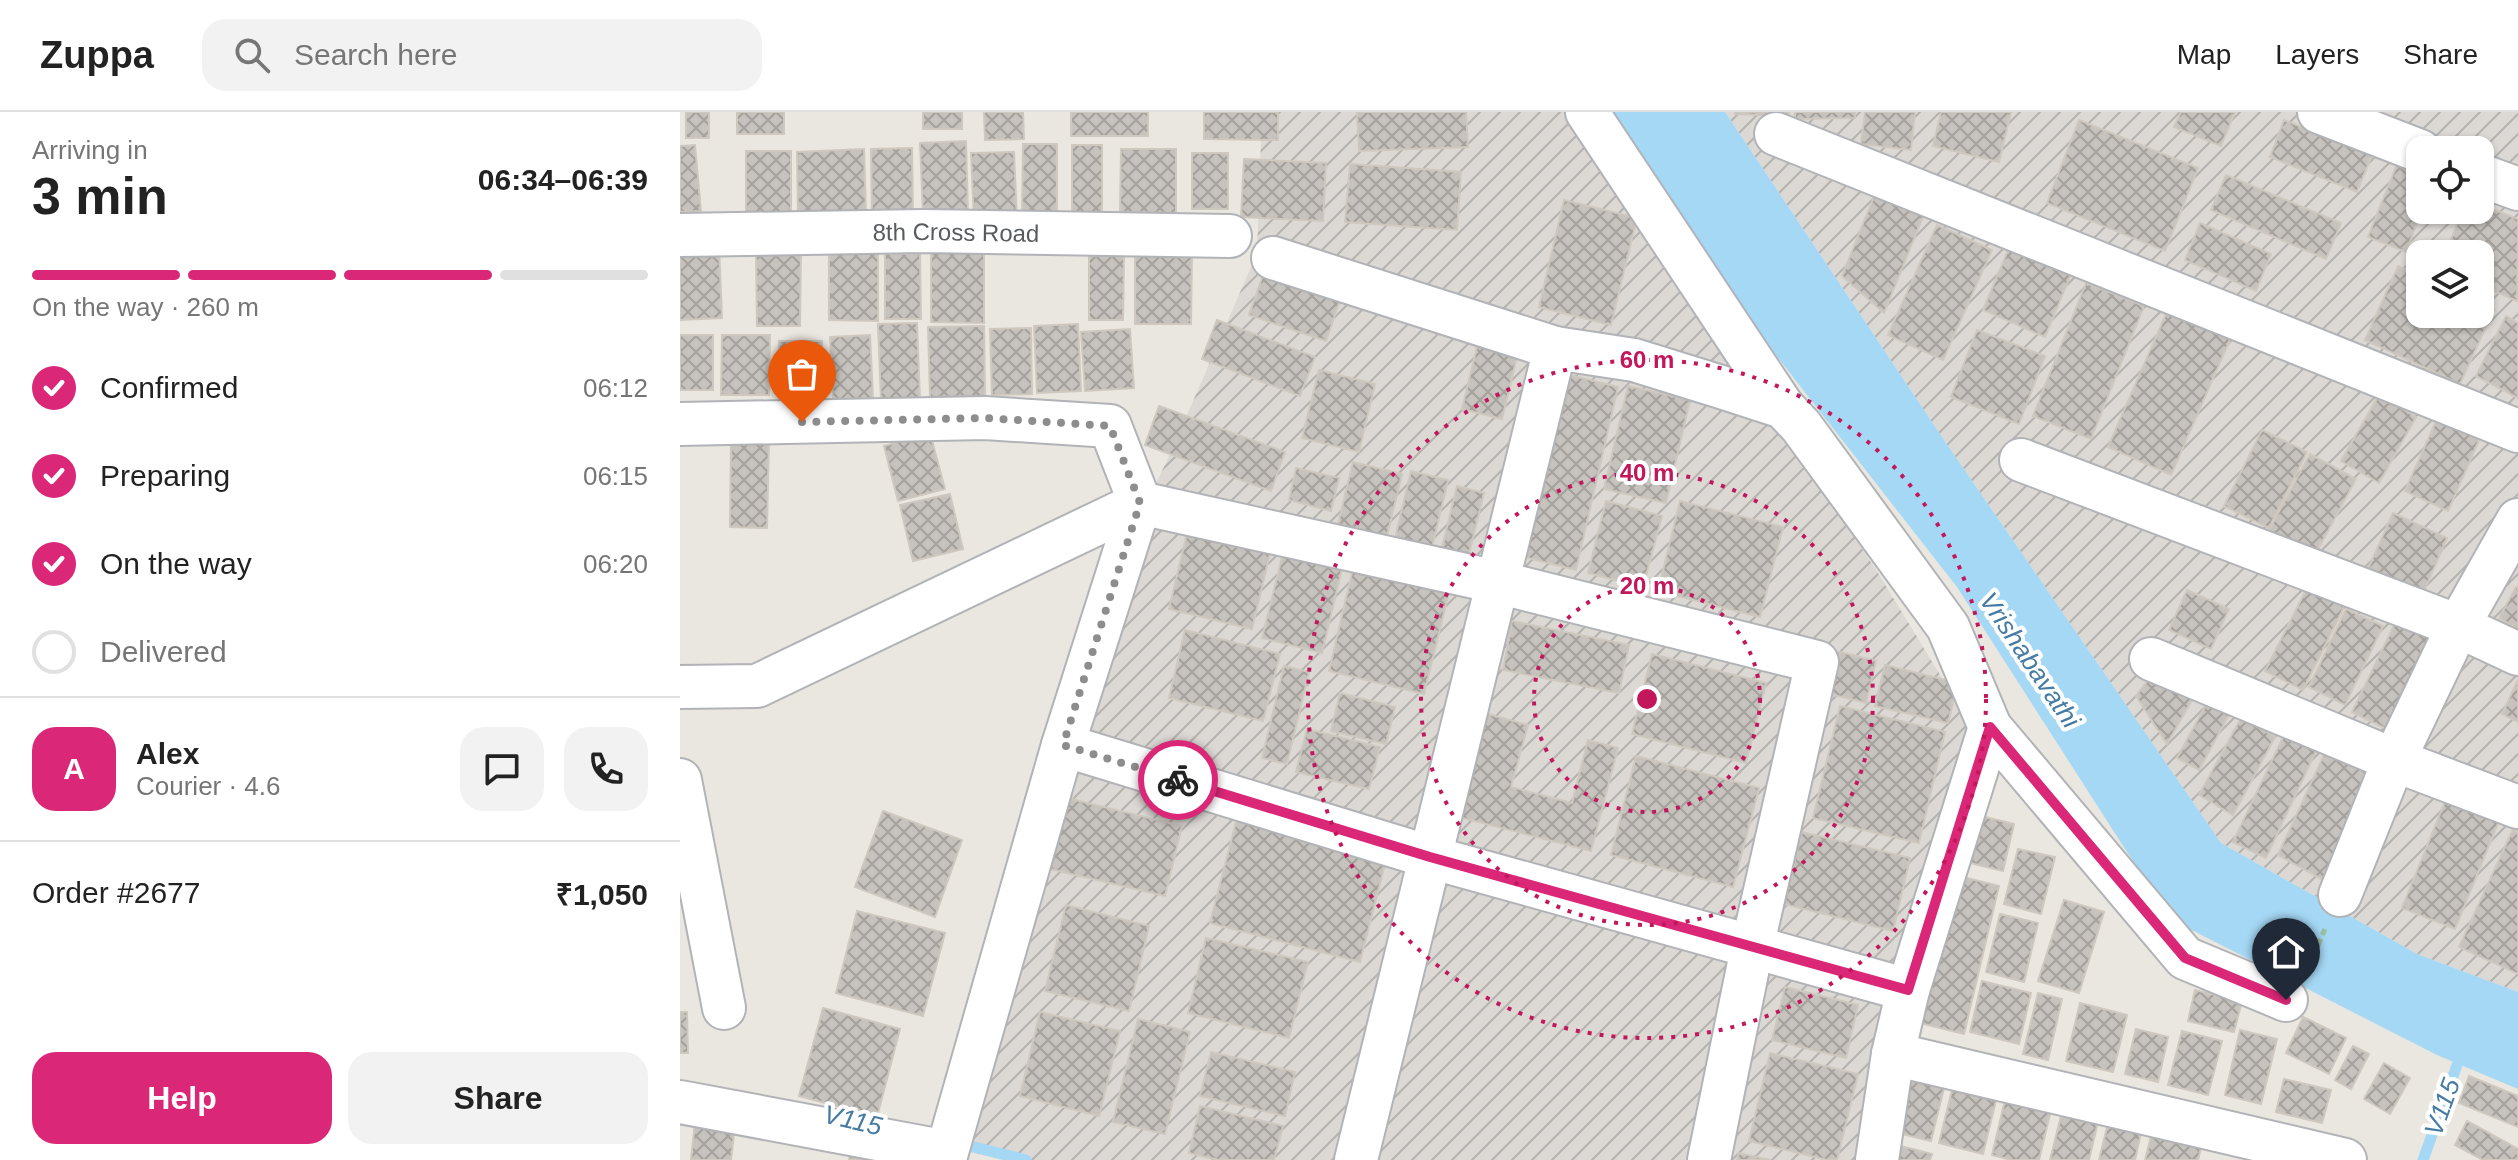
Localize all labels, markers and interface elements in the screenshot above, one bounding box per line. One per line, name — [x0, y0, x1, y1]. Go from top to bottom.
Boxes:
search box — [202, 19, 762, 91]
icon: search — [230, 33, 274, 77]
text: Zuppa — [40, 34, 154, 76]
text: Search here — [294, 38, 457, 71]
text: Map — [2177, 39, 2231, 70]
text: Layers — [2275, 39, 2359, 70]
text: Share — [2403, 39, 2478, 70]
text: Arriving in — [32, 135, 148, 165]
map controls — [2406, 136, 2494, 328]
button: locate — [2406, 136, 2494, 224]
text: 06:34–06:39 — [478, 163, 648, 196]
text: 3 min — [32, 167, 168, 225]
street label: 8th Cross Road — [872, 217, 1040, 246]
button: layers — [2406, 240, 2494, 328]
text: On the way · 260 m — [32, 292, 259, 322]
pin — [768, 340, 836, 422]
text: 60 m — [1620, 346, 1674, 373]
icon: bag — [780, 352, 824, 396]
icon: check — [32, 366, 76, 410]
text: Confirmed — [100, 371, 238, 404]
text: 06:12 — [583, 373, 648, 403]
icon: check — [32, 454, 76, 498]
text: Preparing — [100, 459, 230, 492]
text: 40 m — [1620, 459, 1674, 486]
text: 06:15 — [583, 461, 648, 491]
icon: check — [32, 542, 76, 586]
text: On the way — [100, 547, 252, 580]
text: 06:20 — [583, 549, 648, 579]
text: 20 m — [1620, 572, 1674, 599]
water label: Vrishabavathi — [1974, 587, 2087, 735]
text: Delivered — [100, 635, 227, 668]
centre of rings — [1633, 685, 1661, 713]
button: chat — [460, 727, 544, 811]
button: phone — [564, 727, 648, 811]
text: Alex — [136, 737, 199, 770]
courier — [1138, 740, 1218, 820]
text: A — [63, 752, 85, 785]
icon: bike — [1156, 758, 1200, 802]
text: Courier · 4.6 — [136, 771, 281, 801]
text: Order #2677 — [32, 876, 200, 909]
text: ₹1,050 — [556, 878, 648, 911]
pin — [2252, 918, 2320, 1000]
icon: home — [2264, 930, 2308, 974]
button: Help — [32, 1052, 332, 1144]
button: Share — [348, 1052, 648, 1144]
water label: V115 — [2418, 1074, 2466, 1140]
water label: V115 — [821, 1099, 886, 1141]

